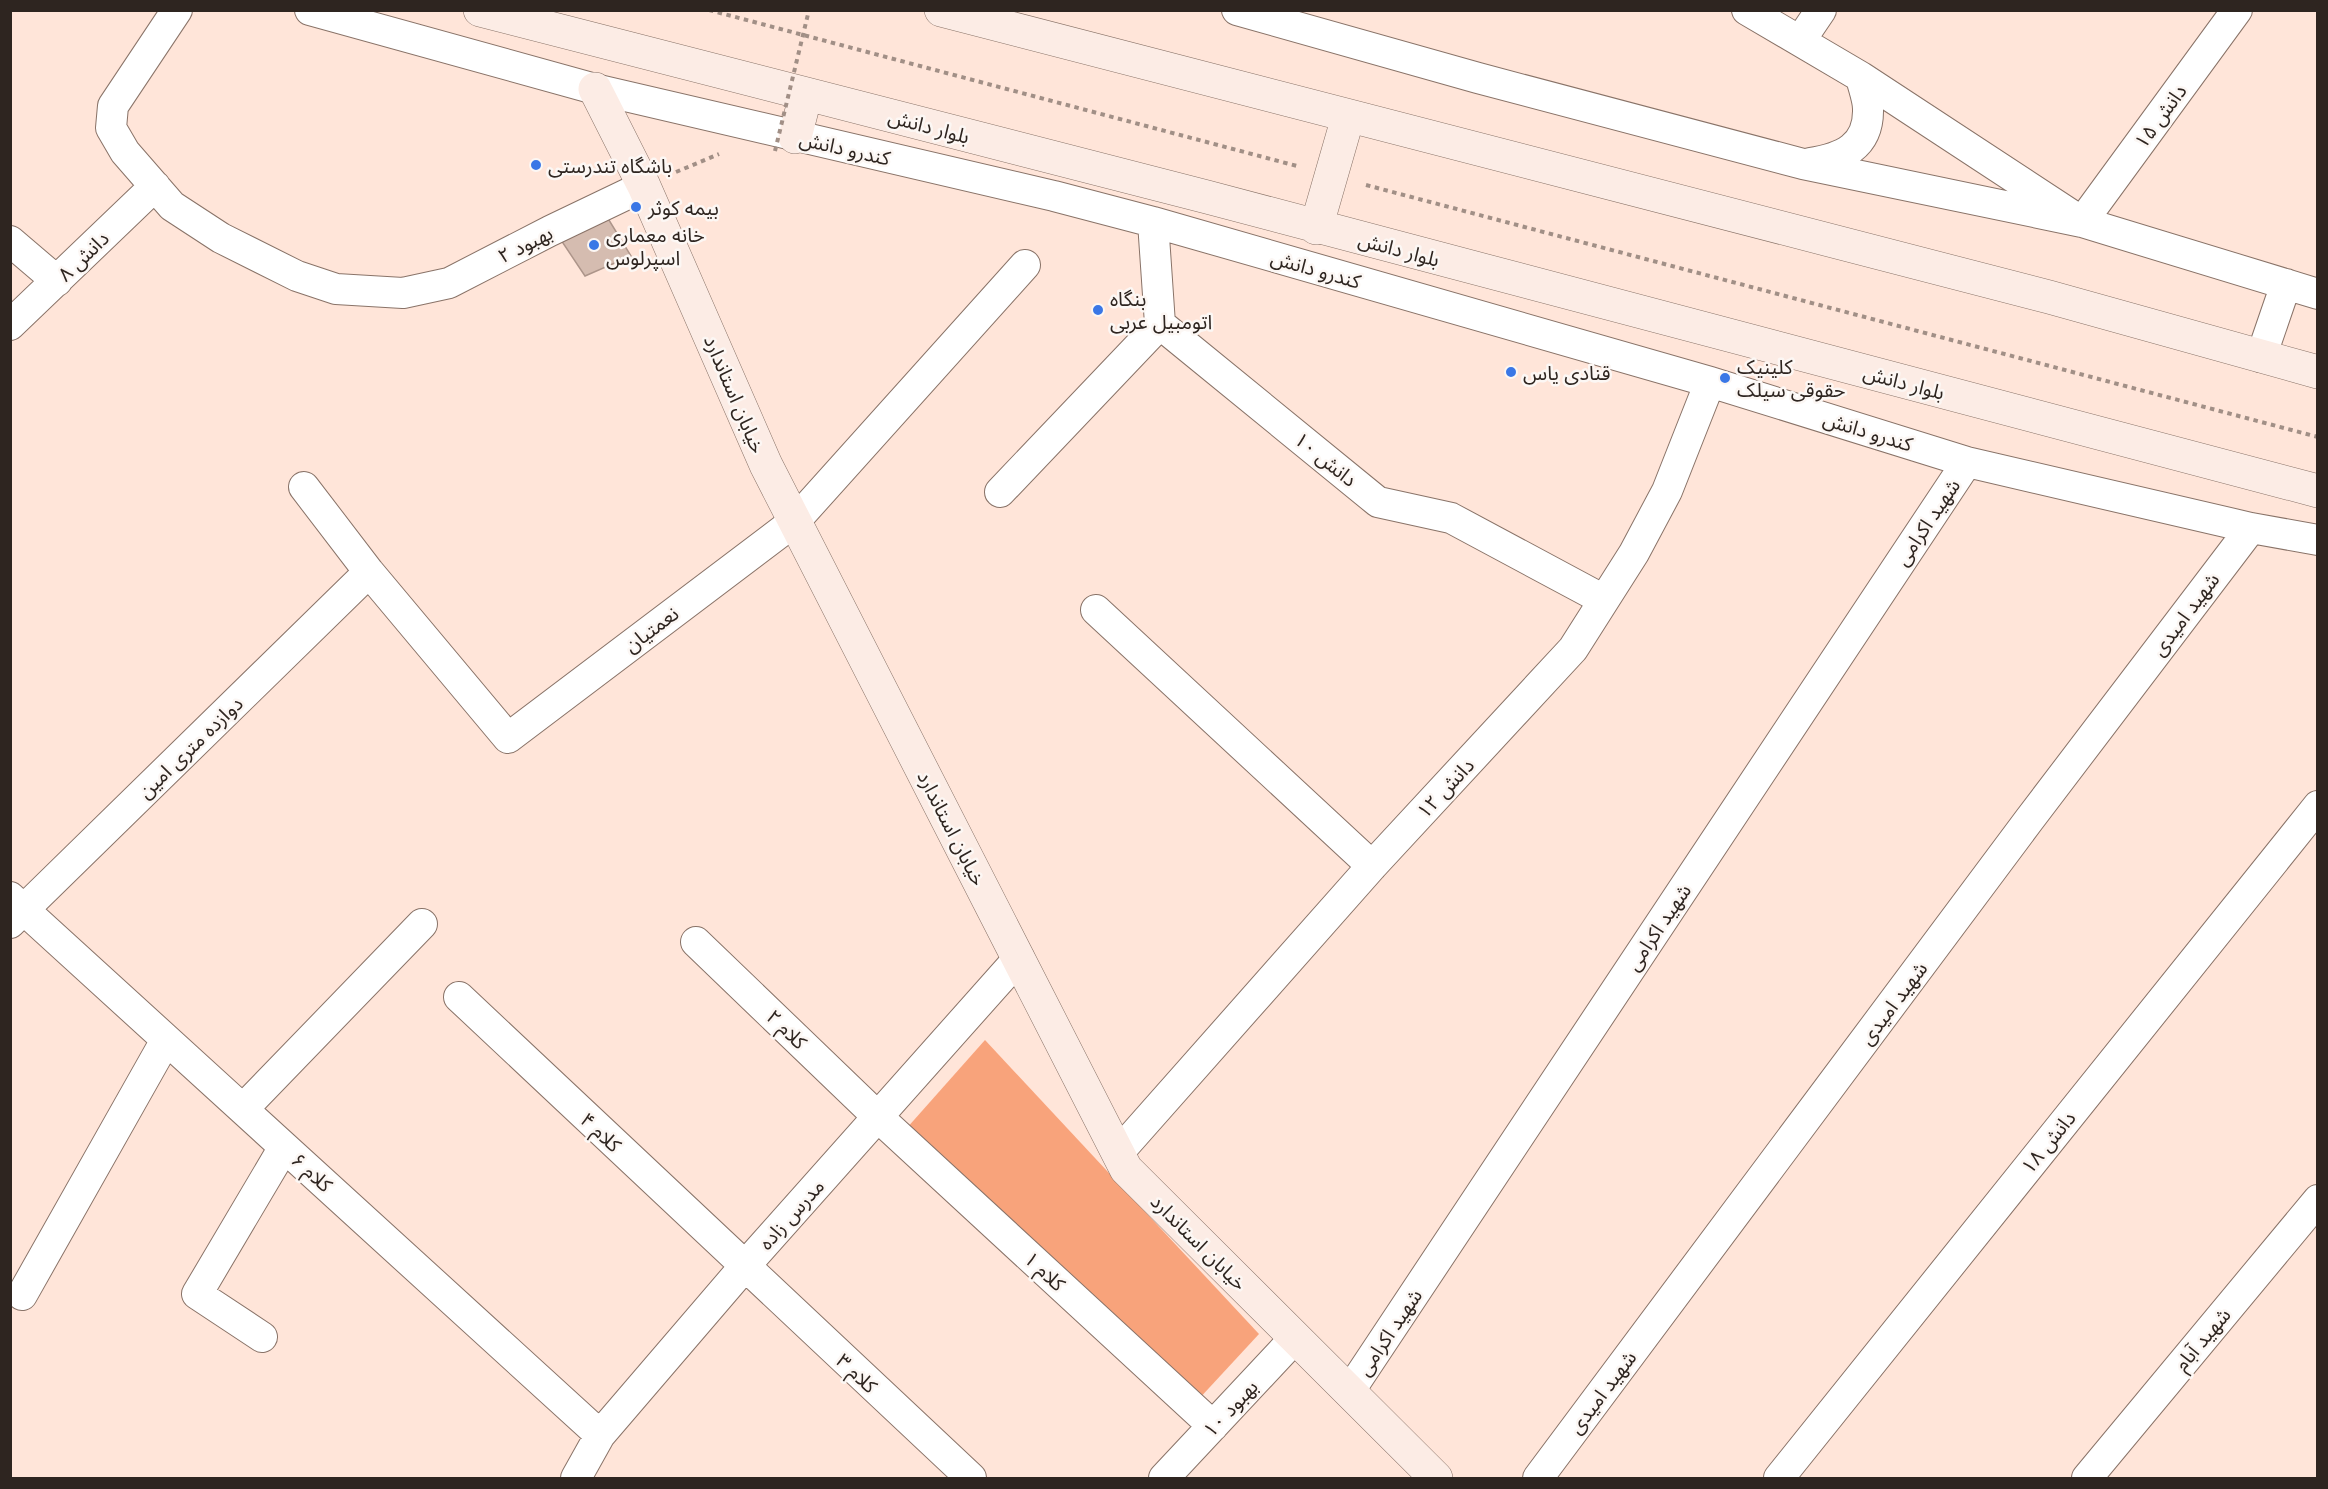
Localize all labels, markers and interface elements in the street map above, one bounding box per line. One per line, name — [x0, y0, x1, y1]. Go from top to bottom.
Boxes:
street label: دانش ۱۵ — [2128, 78, 2192, 154]
street label: بلوار دانش — [885, 102, 973, 150]
street label: کندرو دانش — [797, 124, 894, 172]
place label: باشگاه تندرستی — [548, 152, 672, 179]
marker: باشگاه تندرستی — [529, 158, 543, 172]
place label: بیمه کوثر — [647, 194, 719, 221]
marker: بیمه کوثر — [629, 200, 643, 214]
street label: بهبود ۲ — [493, 219, 557, 269]
place label: خانه معماری اسپرلوس — [606, 221, 705, 271]
street label: دانش ۸ — [51, 225, 115, 287]
street label: بلوار دانش — [1355, 225, 1443, 273]
marker: خانه معماری اسپرلوس — [587, 238, 601, 252]
street label: کندرو دانش — [1268, 243, 1365, 295]
place label: بنگاه اتومبیل عربی — [1110, 285, 1212, 335]
marker: بنگاه اتومبیل عربی — [1091, 303, 1105, 317]
street label: خیابان استاندارد — [698, 331, 772, 457]
place label: کلینیک حقوقی سیلک — [1737, 353, 1846, 403]
street label: بلوار دانش — [1860, 358, 1948, 406]
place label: قنادی یاس — [1523, 359, 1611, 386]
marker: قنادی یاس — [1504, 365, 1518, 379]
marker: کلینیک حقوقی سیلک — [1718, 371, 1732, 385]
street label: کندرو دانش — [1820, 405, 1917, 458]
street label: دانش ۱۰ — [1289, 425, 1363, 493]
street label: شهید اکرامی — [1888, 473, 1966, 571]
street label: شهید امیدی — [2145, 567, 2225, 661]
street label: نعمتیان — [618, 600, 684, 658]
street label: دوازده متری امین — [132, 690, 248, 804]
street label: دانش ۱۲ — [1410, 752, 1480, 824]
street label: خیابان استاندارد — [911, 766, 993, 890]
street label: شهید اکرامی — [1619, 878, 1697, 976]
street label: شهید امیدی — [1853, 956, 1933, 1050]
street label: کلام ۲ — [759, 1003, 814, 1057]
street label: دانش ۱۸ — [2014, 1105, 2082, 1179]
street label: کلام ۴ — [573, 1106, 628, 1160]
street label: کلام ۶ — [284, 1146, 339, 1200]
street label: مدرس زاده — [752, 1173, 830, 1255]
street label: خیابان استاندارد — [1145, 1188, 1253, 1296]
street label: کلام ۱ — [1017, 1245, 1072, 1299]
street label: شهید اکرامی — [1350, 1283, 1428, 1381]
street label: شهید آبام — [2168, 1302, 2238, 1378]
street label: شهید امیدی — [1562, 1345, 1642, 1439]
street label: کلام ۳ — [829, 1347, 884, 1401]
street label: بهبود ۱۰ — [1196, 1373, 1264, 1443]

